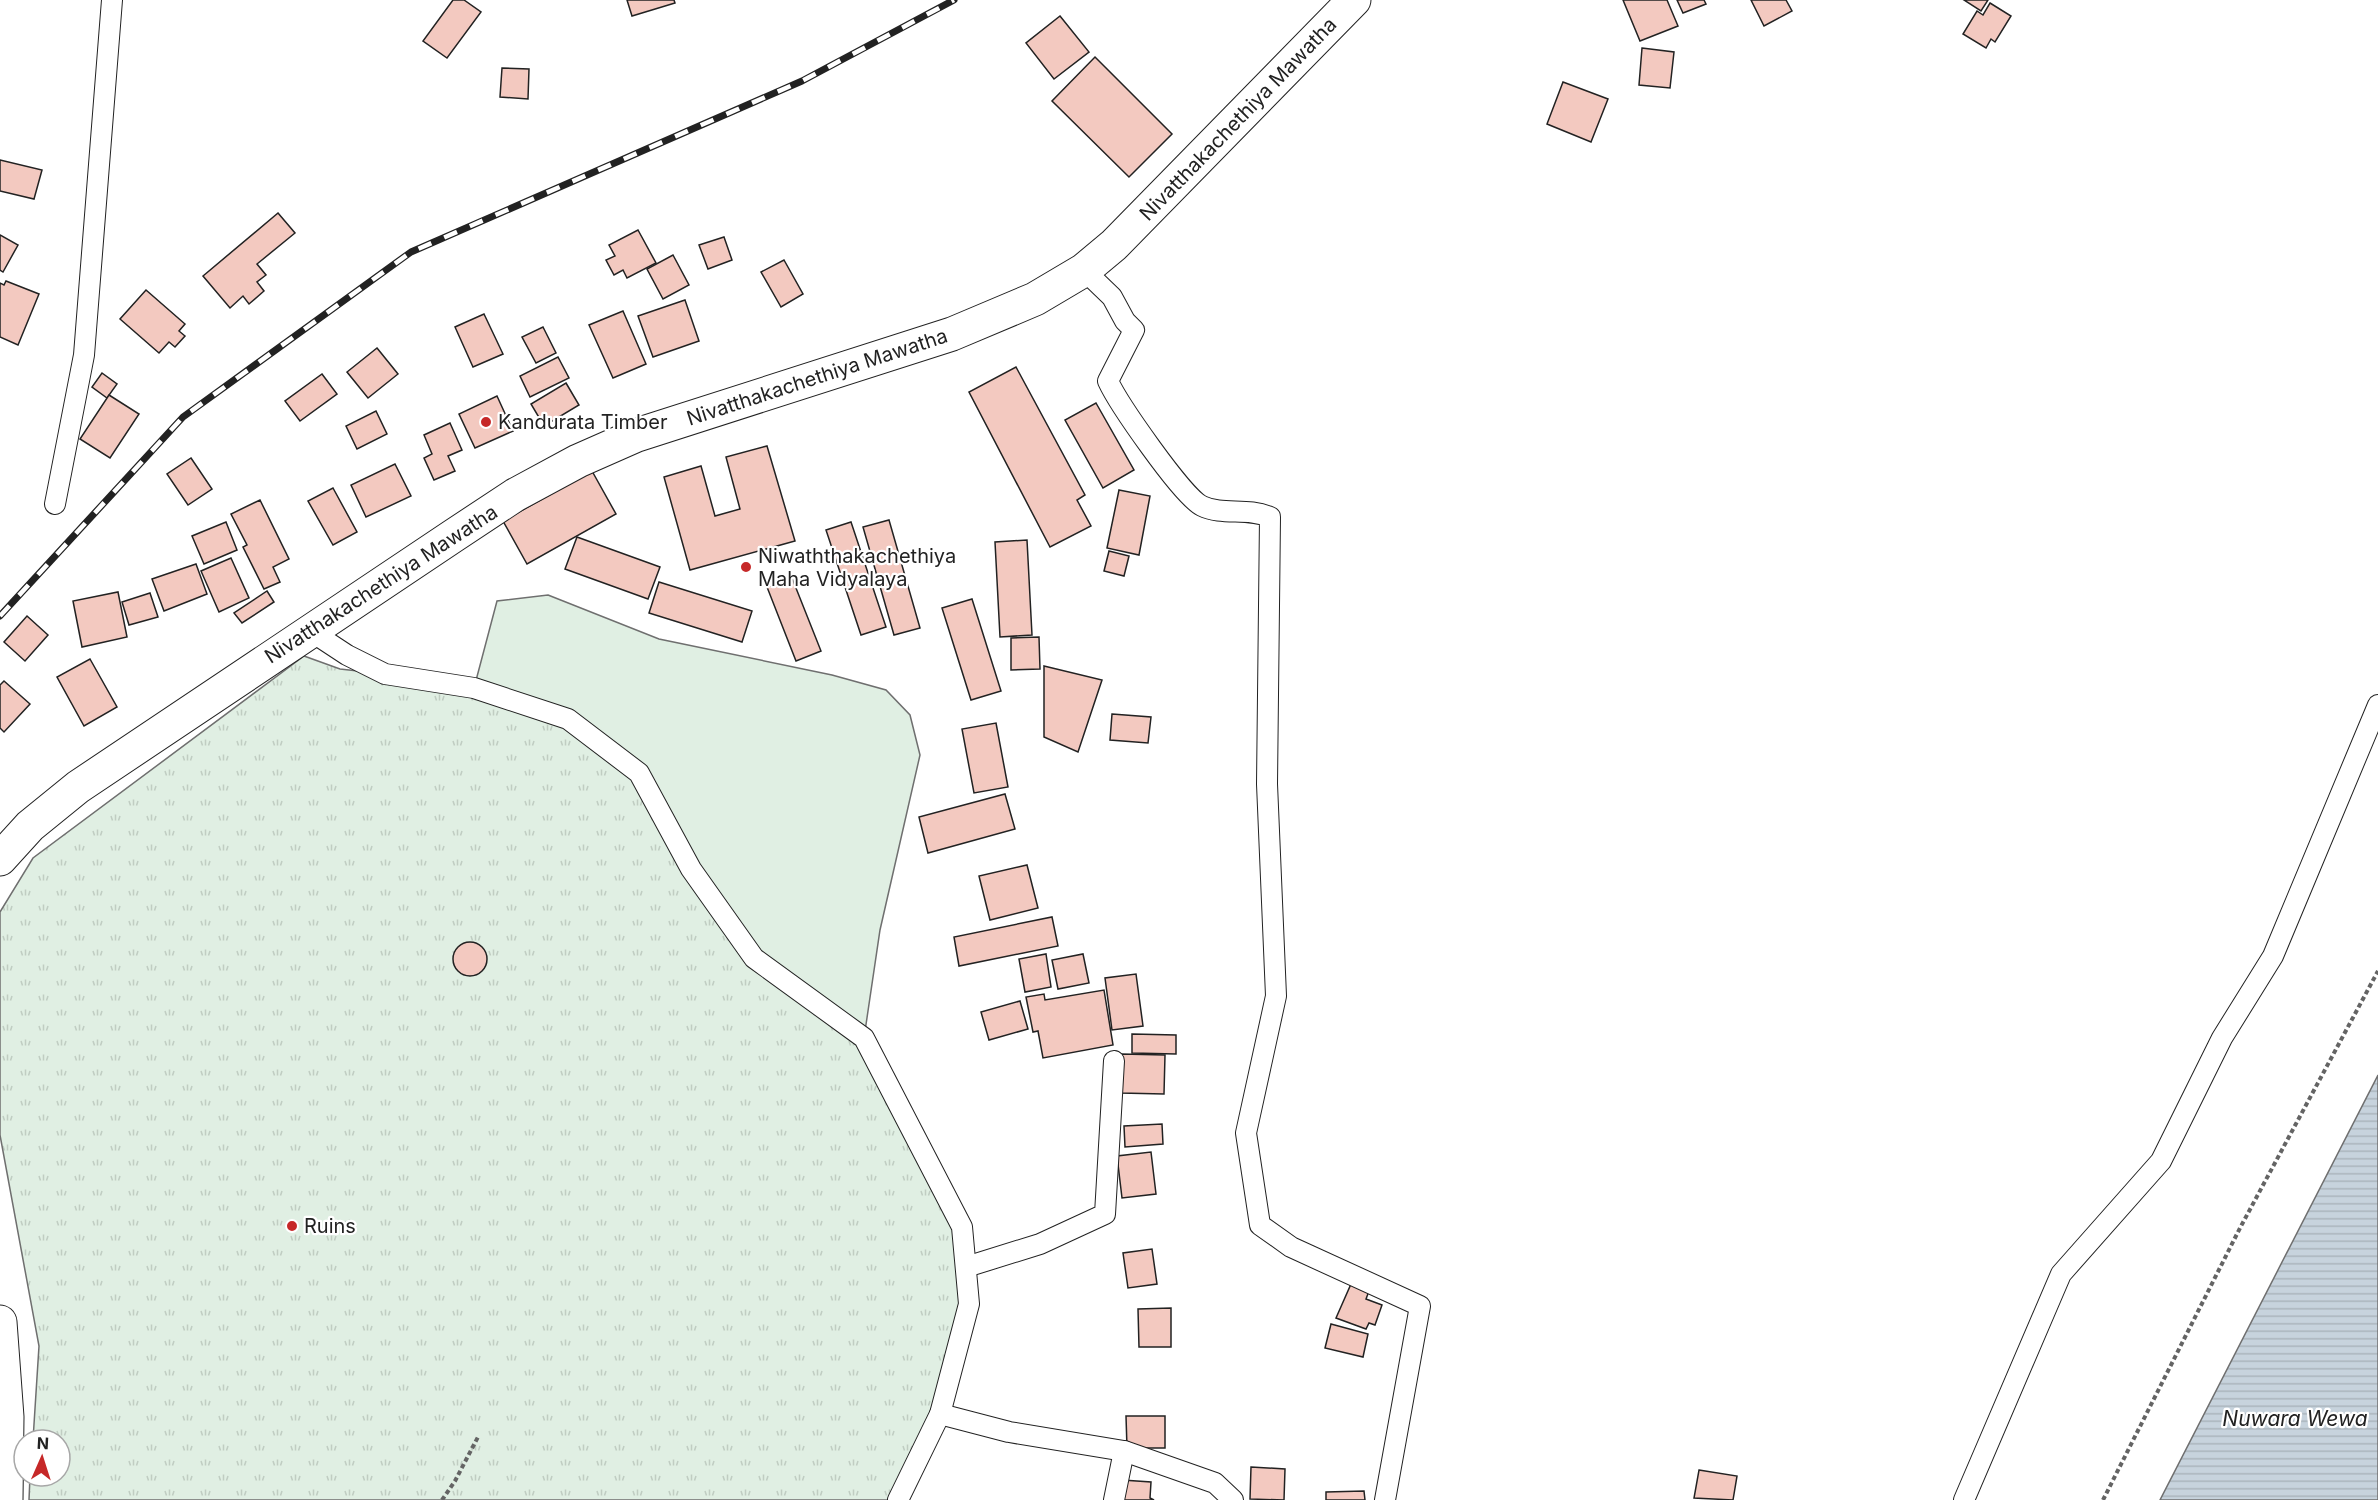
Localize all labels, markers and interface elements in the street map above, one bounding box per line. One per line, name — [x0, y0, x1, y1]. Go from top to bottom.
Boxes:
street label: Nivatthakachethiya Mawatha — [1135, 13, 1341, 225]
street label: Nivatthakachethiya Mawatha — [684, 323, 950, 431]
place label: Kandurata Timber — [498, 410, 668, 434]
marker: Kandurata Timber — [479, 415, 493, 429]
street label: Nivatthakachethiya Mawatha — [260, 500, 502, 668]
place label: Niwaththakachethiya Maha Vidyalaya — [758, 544, 956, 591]
marker: Niwaththakachethiya Maha Vidyalaya — [739, 560, 753, 574]
place label: Ruins — [304, 1214, 356, 1238]
marker: Ruins — [285, 1219, 299, 1233]
water label: Nuwara Wewa — [2222, 1406, 2368, 1431]
north arrow — [12, 1428, 72, 1488]
text: N — [36, 1433, 49, 1453]

